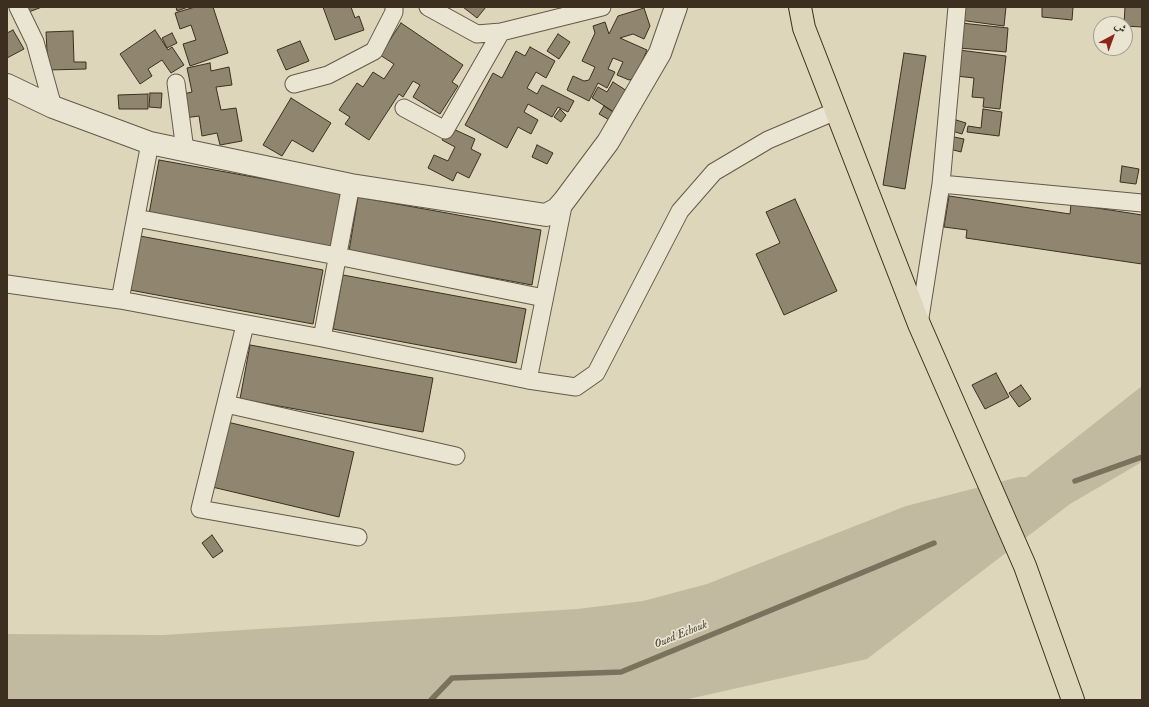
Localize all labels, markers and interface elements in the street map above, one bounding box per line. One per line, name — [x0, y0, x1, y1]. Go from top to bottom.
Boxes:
north arrow — [1093, 16, 1133, 56]
text: ش — [1111, 19, 1129, 37]
water label: Oued Echouk — [652, 618, 710, 652]

